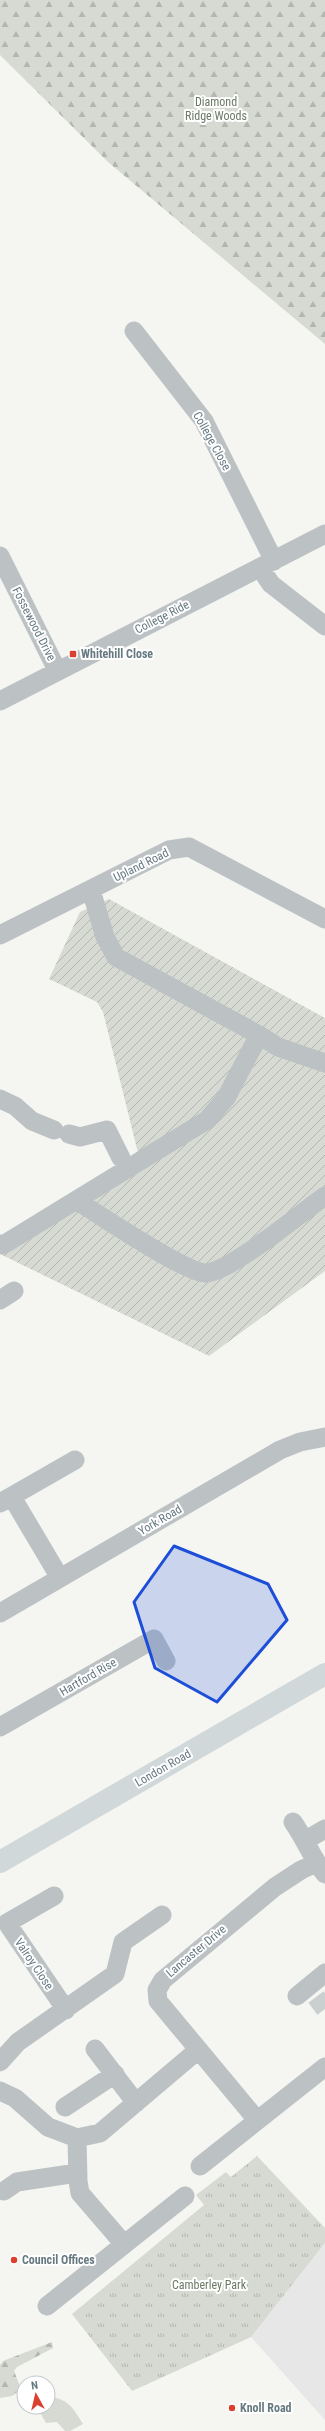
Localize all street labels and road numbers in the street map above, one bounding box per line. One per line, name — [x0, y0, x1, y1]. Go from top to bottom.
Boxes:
street label: College Close — [190, 409, 234, 473]
street label: Fossewood Drive — [9, 585, 59, 663]
street label: College Ride — [133, 597, 192, 637]
street label: Upland Road — [111, 846, 171, 884]
street label: York Road — [136, 1502, 184, 1538]
street label: Hartford Rise — [57, 1655, 119, 1699]
street label: London Road — [133, 1746, 193, 1790]
street label: Lancaster Drive — [163, 1922, 229, 1980]
street label: Valroy Close — [12, 1936, 56, 1993]

